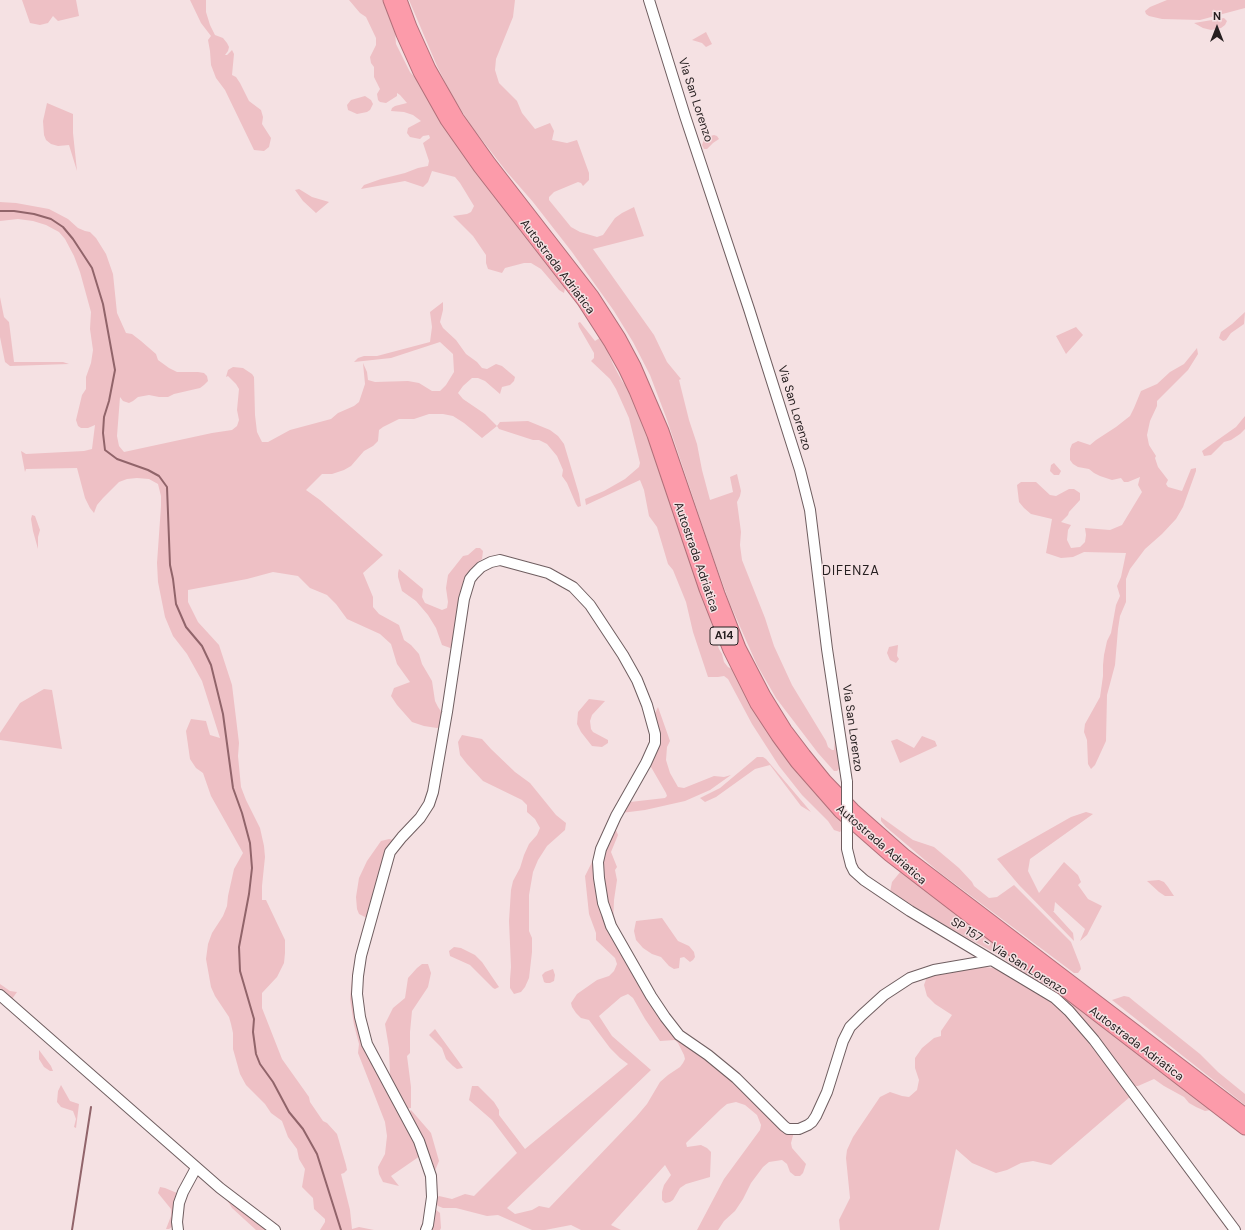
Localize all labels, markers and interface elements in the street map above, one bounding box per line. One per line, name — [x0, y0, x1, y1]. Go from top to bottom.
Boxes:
north arrow — [1197, 8, 1237, 48]
text: N — [1213, 9, 1221, 23]
street label: Via San Lorenzo — [675, 56, 715, 144]
street label: Autostrada Adriatica — [517, 217, 597, 317]
street label: Via San Lorenzo — [774, 364, 814, 452]
street label: Autostrada Adriatica — [670, 500, 722, 614]
district label: DIFENZA — [822, 564, 880, 580]
road number: A14 — [710, 627, 738, 645]
street label: Via San Lorenzo — [839, 683, 865, 773]
street label: Autostrada Adriatica — [833, 802, 929, 888]
street label: SP 157 - Via San Lorenzo — [948, 915, 1070, 999]
street label: Autostrada Adriatica — [1086, 1004, 1186, 1084]

